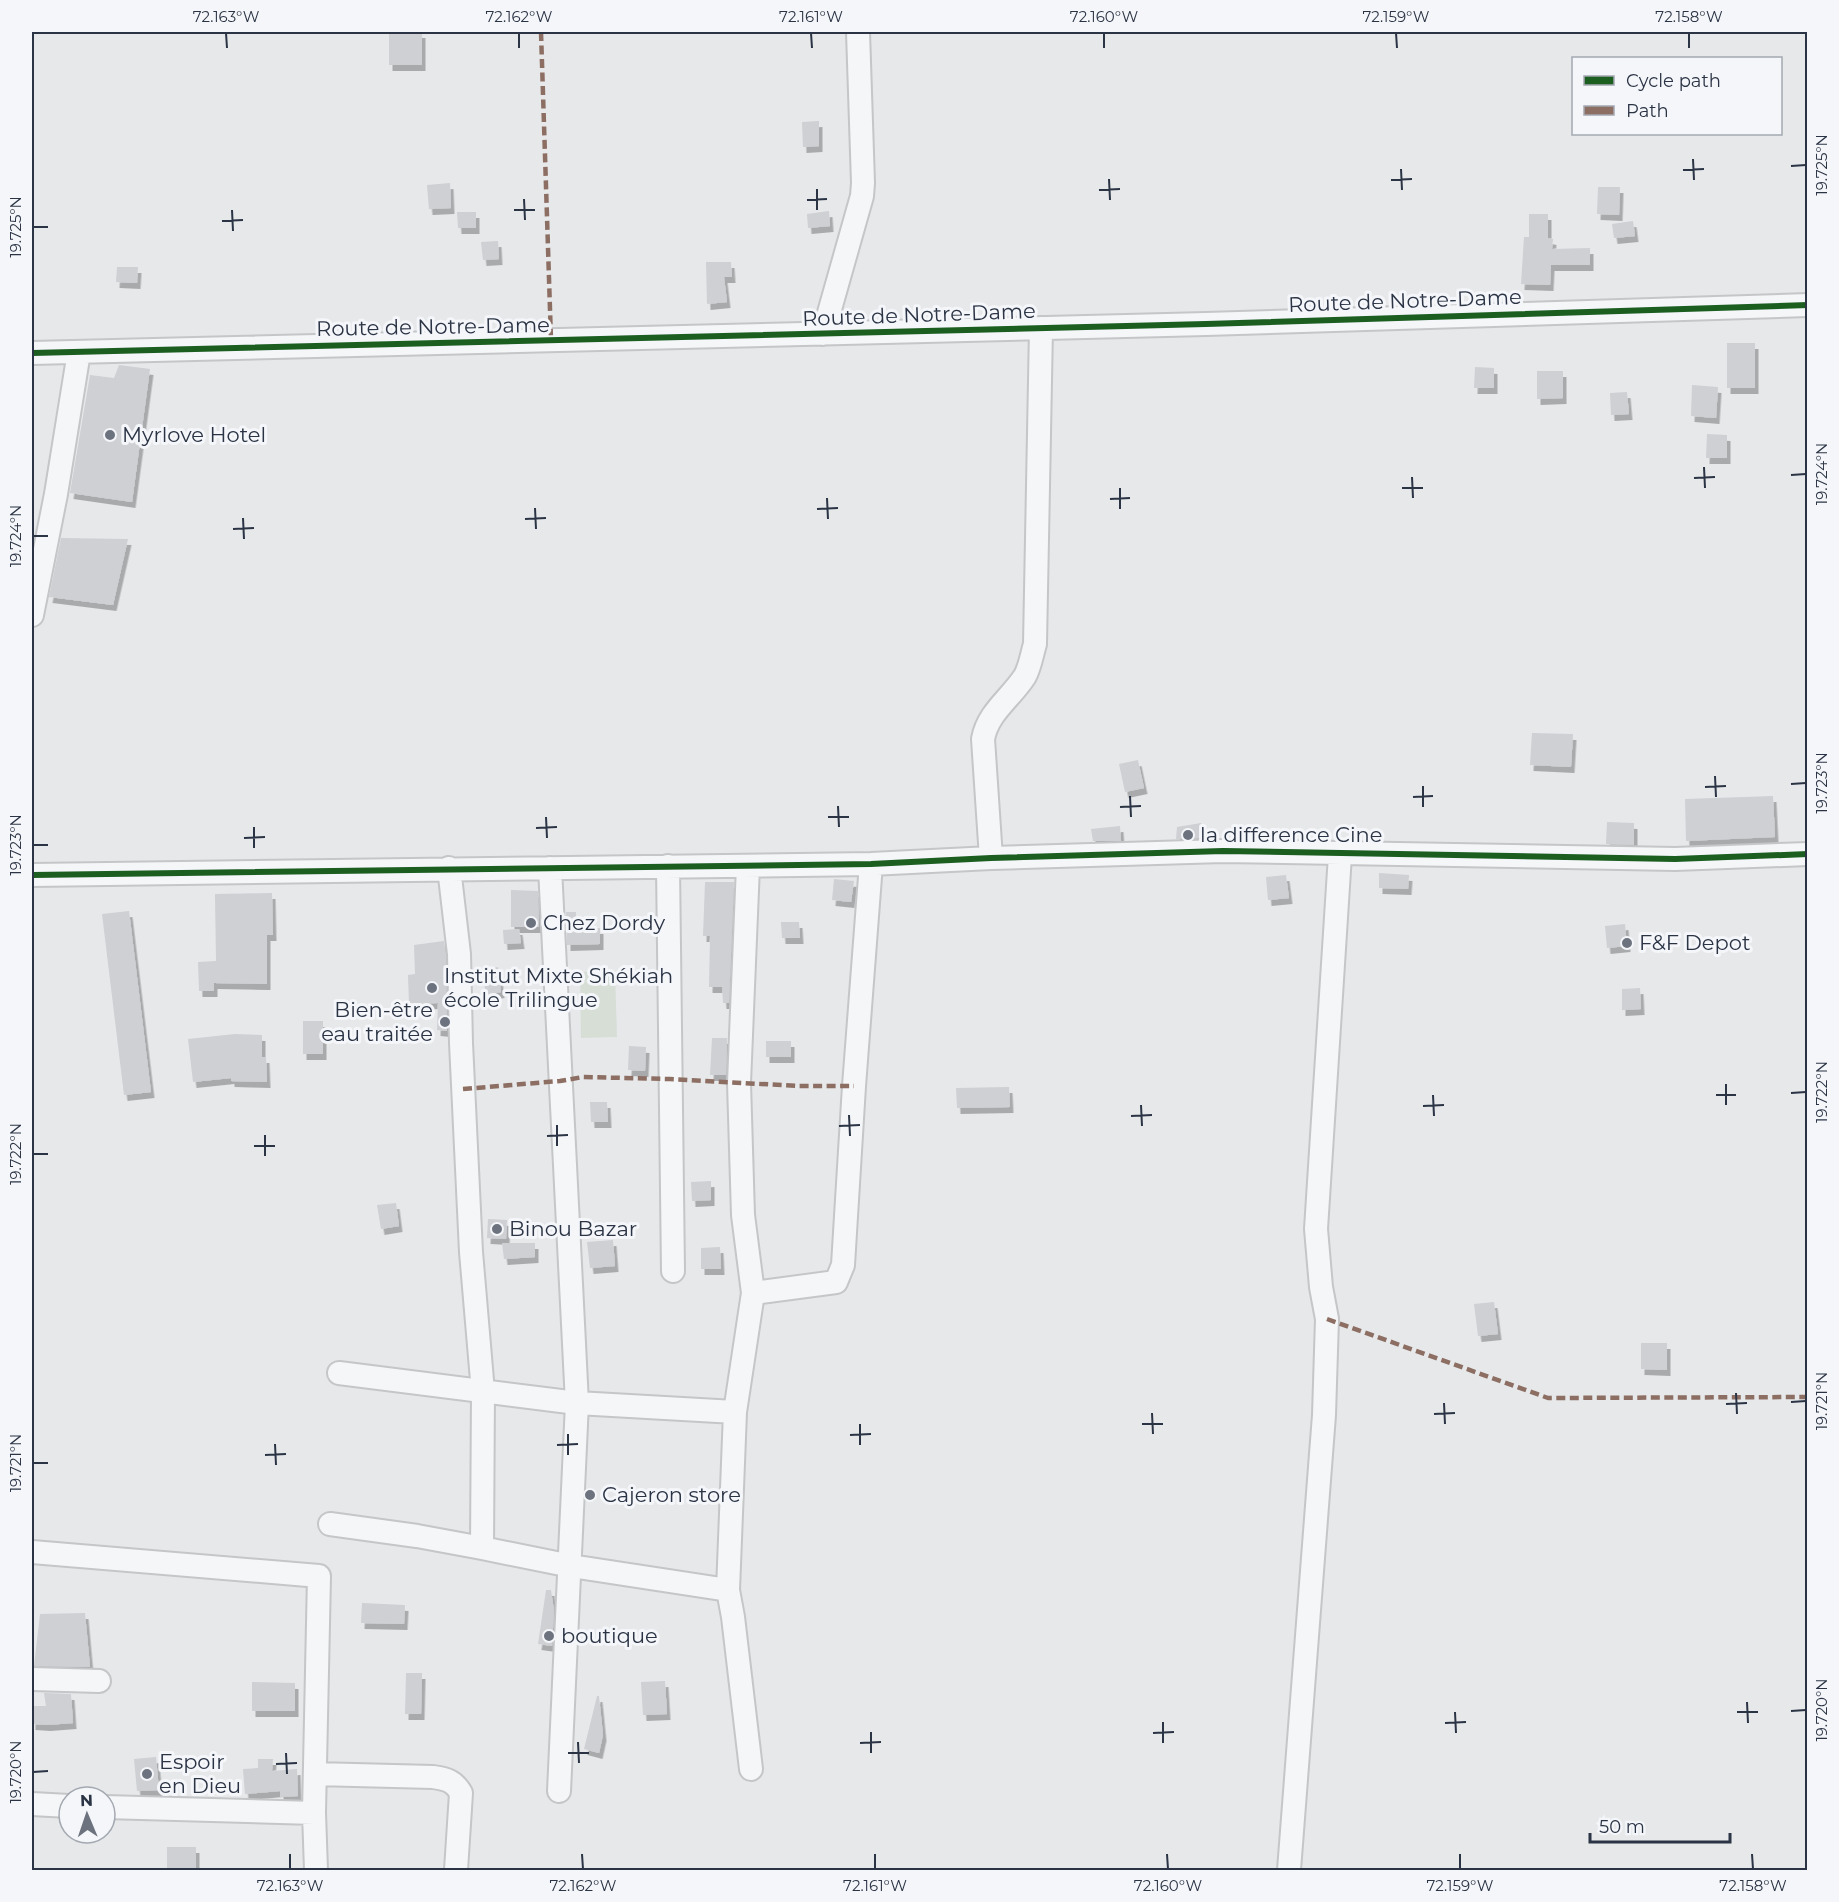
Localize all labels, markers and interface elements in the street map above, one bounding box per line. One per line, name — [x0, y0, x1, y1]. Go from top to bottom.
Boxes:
text: 72.163°W — [193, 7, 260, 26]
text: 72.162°W — [486, 7, 553, 26]
text: 72.161°W — [779, 7, 843, 26]
text: 72.160°W — [1070, 7, 1139, 26]
text: 72.159°W — [1363, 7, 1430, 26]
text: 72.158°W — [1655, 7, 1723, 26]
legend — [1572, 57, 1782, 135]
text: Cycle path — [1626, 70, 1721, 92]
text: Path — [1626, 100, 1669, 122]
text: 19.725°N — [1812, 134, 1831, 196]
text: 19.725°N — [6, 196, 25, 258]
street label: Route de Notre-Dame — [1288, 284, 1522, 317]
street label: Route de Notre-Dame — [802, 298, 1036, 331]
street label: Route de Notre-Dame — [316, 312, 550, 341]
place label: Myrlove Hotel — [122, 422, 266, 447]
marker: Myrlove Hotel — [103, 428, 117, 442]
text: 19.724°N — [1812, 443, 1831, 505]
text: 19.724°N — [6, 505, 25, 567]
text: 19.723°N — [1812, 752, 1831, 814]
text: 19.723°N — [6, 814, 25, 876]
place label: la difference Cine — [1200, 822, 1382, 847]
marker: la difference Cine — [1181, 828, 1195, 842]
place label: Chez Dordy — [543, 910, 666, 935]
marker: Chez Dordy — [524, 916, 538, 930]
place label: F&F Depot — [1639, 930, 1750, 955]
marker: F&F Depot — [1620, 936, 1634, 950]
place label: Institut Mixte Shékiah école Trilingue — [444, 963, 673, 1012]
marker: Institut Mixte Shékiah école Trilingue — [425, 981, 439, 995]
place label: Bien-être eau traitée — [321, 997, 433, 1046]
marker: Bien-être eau traitée — [438, 1015, 452, 1029]
text: 19.722°N — [1812, 1061, 1831, 1123]
text: 19.722°N — [6, 1123, 25, 1185]
place label: Binou Bazar — [509, 1216, 637, 1241]
marker: Binou Bazar — [490, 1222, 504, 1236]
text: 19.721°N — [1812, 1372, 1831, 1430]
text: 19.721°N — [6, 1434, 25, 1492]
place label: Cajeron store — [602, 1482, 741, 1507]
marker: Cajeron store — [583, 1488, 597, 1502]
place label: boutique — [561, 1623, 658, 1648]
marker: boutique — [542, 1629, 556, 1643]
text: 19.720°N — [1812, 1678, 1831, 1742]
text: 19.720°N — [6, 1740, 25, 1804]
place label: Espoir en Dieu — [159, 1749, 241, 1798]
marker: Espoir en Dieu — [140, 1767, 154, 1781]
north arrow — [57, 1785, 117, 1845]
text: N — [80, 1791, 93, 1810]
scale bar — [1590, 1806, 1730, 1844]
text: 50 m — [1599, 1816, 1645, 1838]
text: 72.163°W — [257, 1876, 324, 1895]
text: 72.162°W — [550, 1876, 617, 1895]
text: 72.161°W — [843, 1876, 907, 1895]
text: 72.160°W — [1134, 1876, 1203, 1895]
text: 72.159°W — [1427, 1876, 1494, 1895]
text: 72.158°W — [1719, 1876, 1787, 1895]

